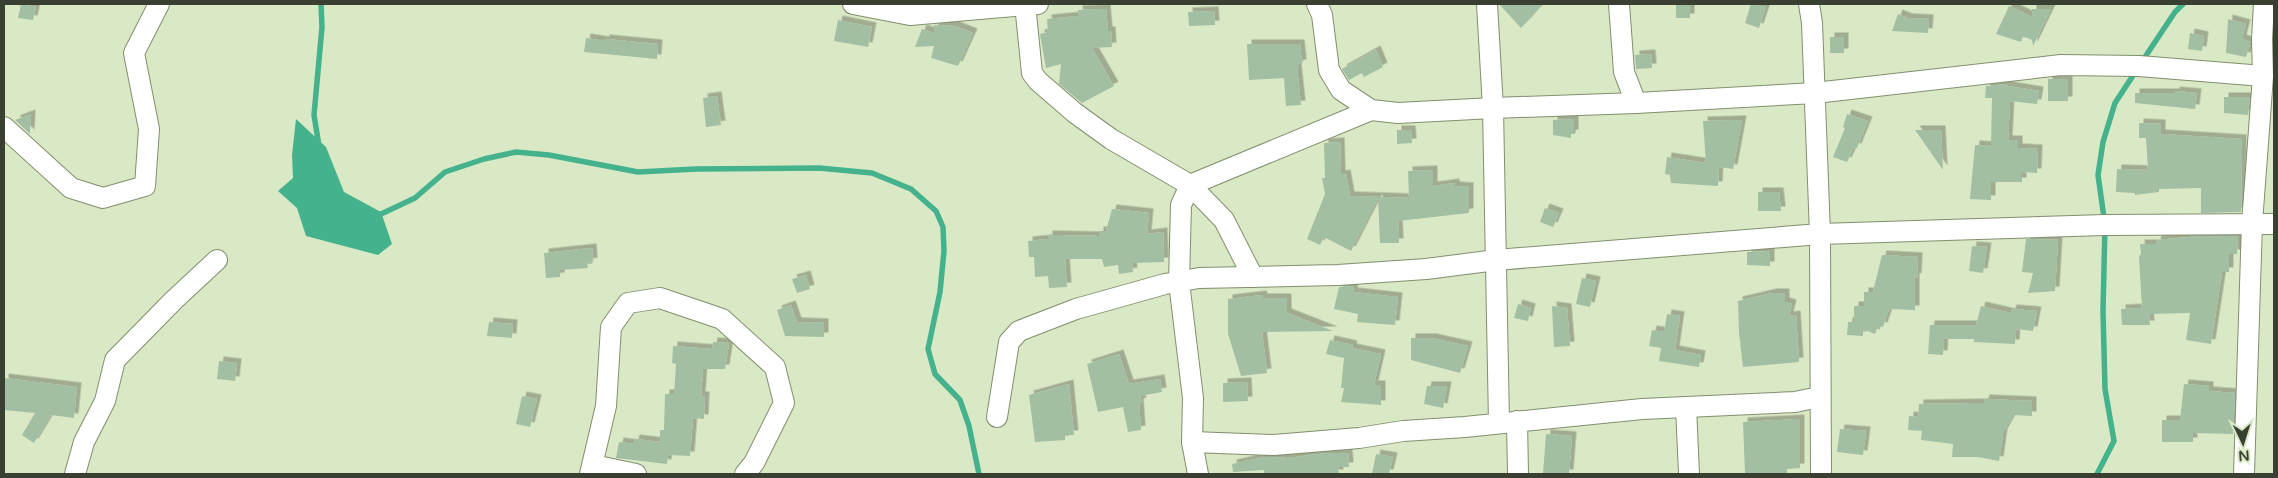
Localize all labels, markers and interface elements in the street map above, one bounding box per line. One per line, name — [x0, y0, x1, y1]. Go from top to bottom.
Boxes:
north arrow — [2218, 418, 2268, 468]
text: N — [2238, 447, 2250, 464]

